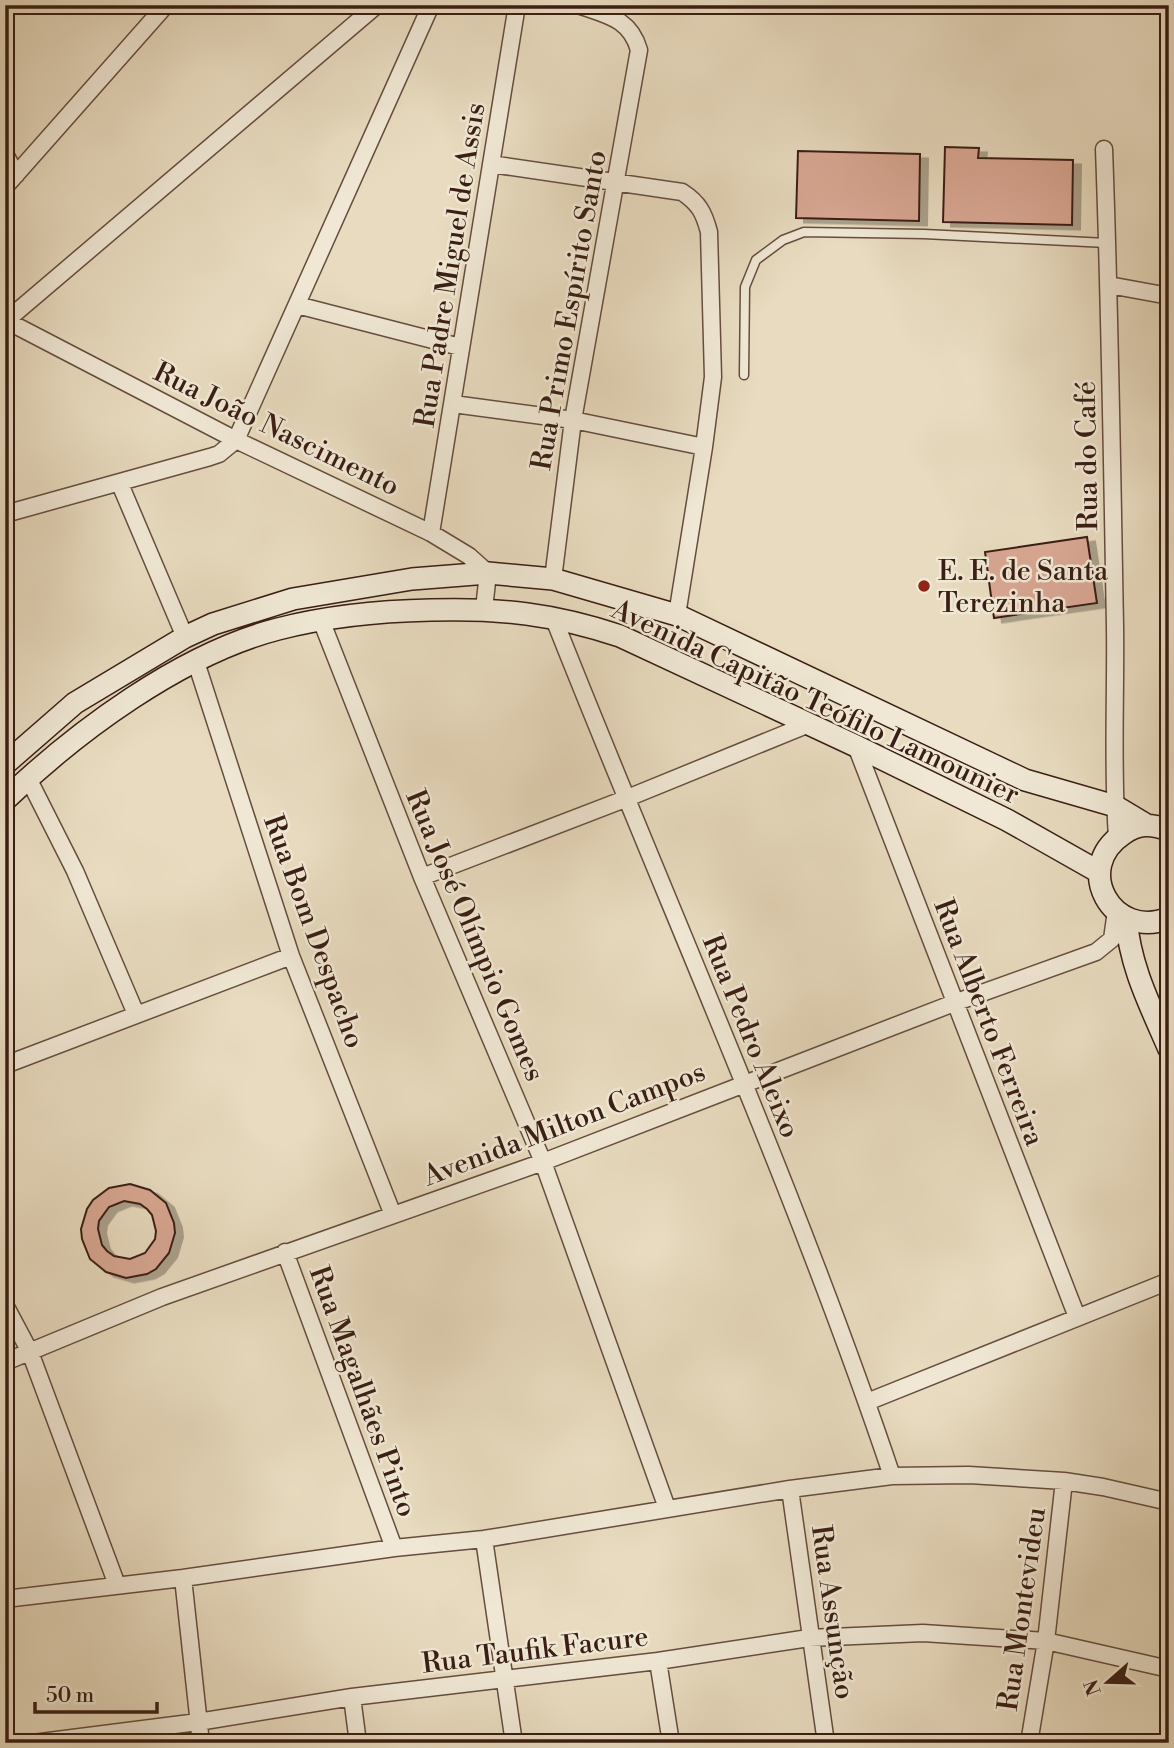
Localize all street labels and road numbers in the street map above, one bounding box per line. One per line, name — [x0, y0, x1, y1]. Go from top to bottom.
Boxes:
street label: Rua Padre Miguel de Assis — [408, 100, 493, 430]
street label: Rua Primo Espírito Santo — [524, 148, 615, 473]
street label: Rua João Nascimento — [148, 355, 405, 504]
street label: Rua do Café — [1069, 381, 1106, 531]
street label: Avenida Capitão Teófilo Lamounier — [605, 592, 1025, 813]
street label: Rua José Olímpio Gomes — [397, 785, 552, 1087]
street label: Rua Bom Despacho — [255, 810, 372, 1053]
street label: Rua Alberto Ferreira — [925, 894, 1052, 1152]
street label: Rua Pedro Aleixo — [694, 930, 807, 1143]
street label: Avenida Milton Campos — [418, 1054, 711, 1195]
street label: Rua Magalhães Pinto — [301, 1261, 424, 1522]
street label: Rua Montevideu — [991, 1505, 1054, 1713]
street label: Rua Assunção — [803, 1523, 862, 1702]
street label: Rua Taufik Facure — [420, 1619, 650, 1682]

